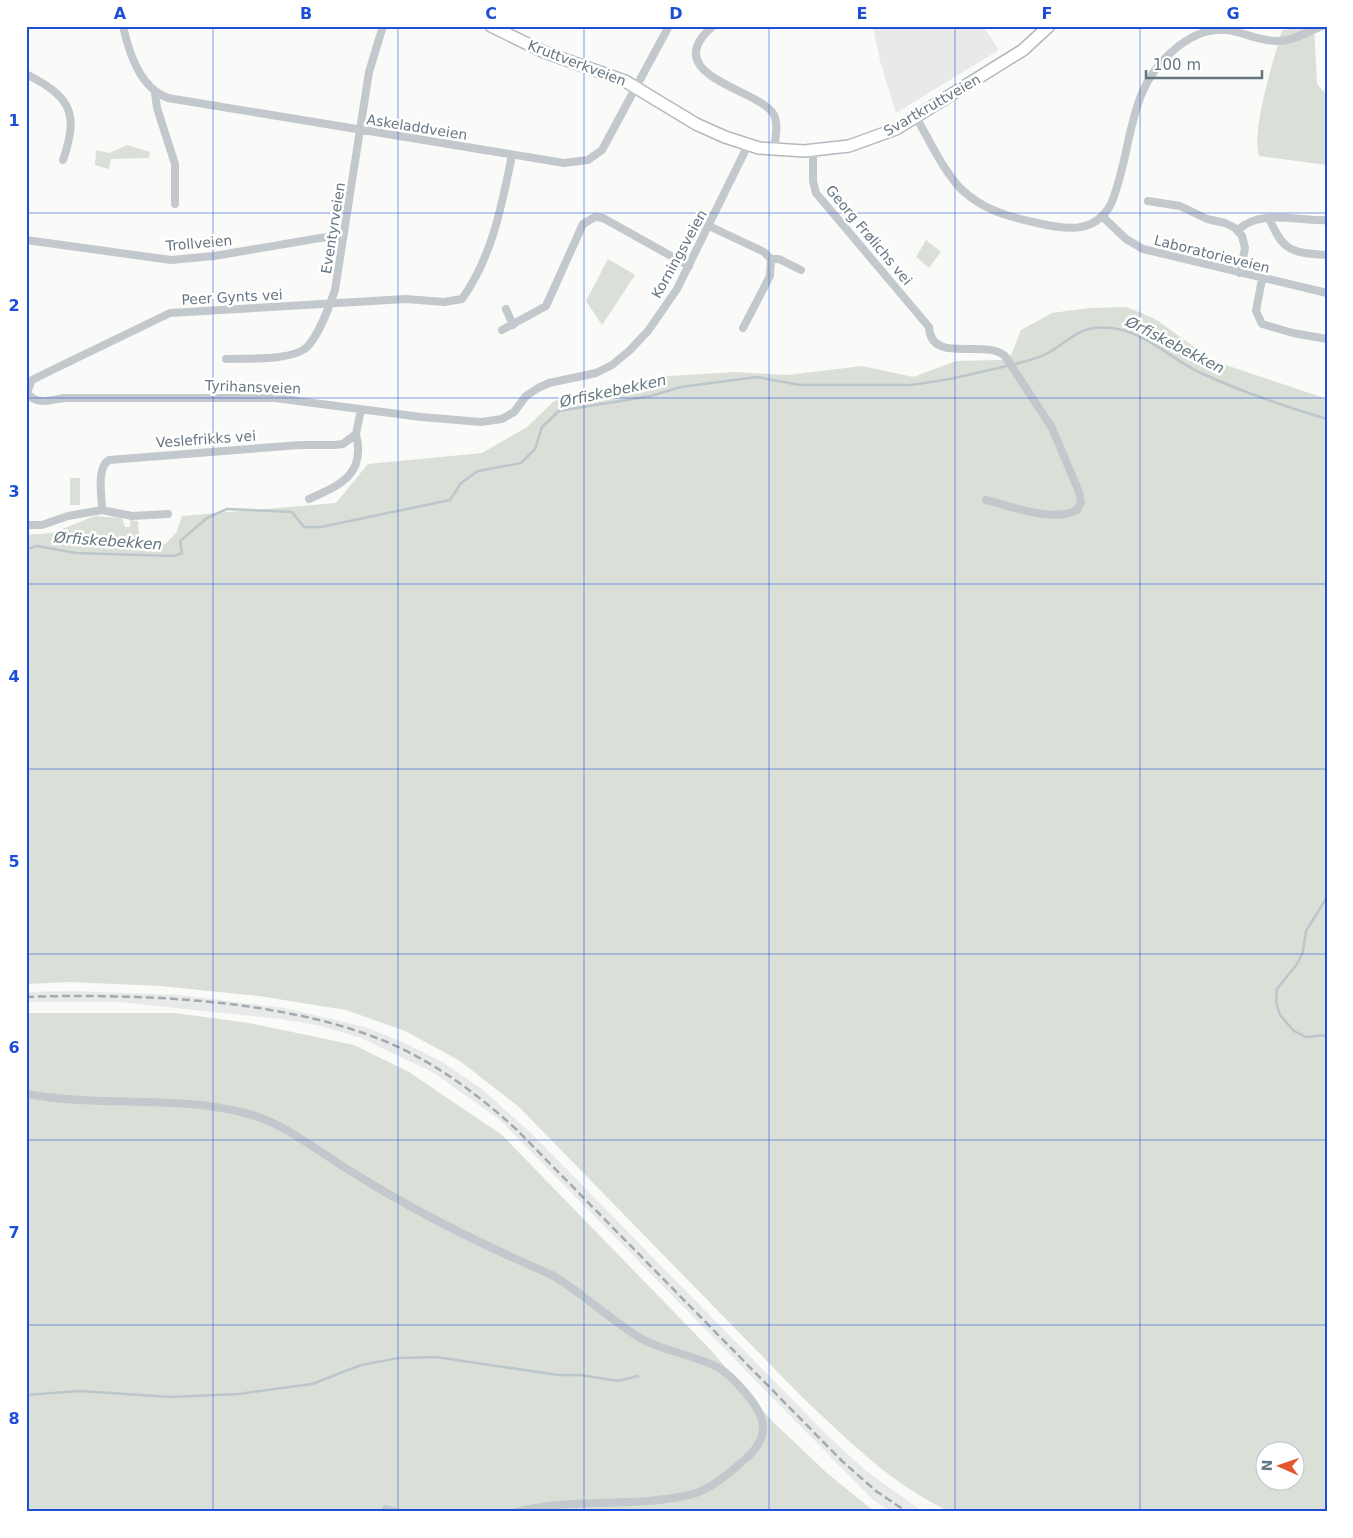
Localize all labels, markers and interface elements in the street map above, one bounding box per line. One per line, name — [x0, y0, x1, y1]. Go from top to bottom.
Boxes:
text: A — [114, 4, 127, 23]
text: B — [300, 4, 312, 23]
text: C — [485, 4, 497, 23]
text: D — [669, 4, 683, 23]
text: E — [857, 4, 867, 23]
text: F — [1042, 4, 1052, 23]
text: G — [1226, 4, 1240, 23]
street label: Kruttverkveien — [526, 37, 628, 89]
scale bar — [1146, 48, 1262, 80]
text: 100 m — [1153, 56, 1201, 74]
street label: Svartkruttveien — [881, 71, 983, 139]
text: 1 — [8, 111, 20, 130]
street label: Askeladdveien — [366, 111, 468, 143]
street label: Eventyrveien — [318, 181, 348, 275]
street label: Georg Frølichs vei — [823, 182, 915, 288]
street label: Korningsveien — [648, 207, 710, 301]
street label: Trollveien — [164, 232, 233, 254]
street label: Laboratorieveien — [1152, 232, 1272, 276]
street label: Peer Gynts vei — [181, 286, 283, 308]
text: 2 — [8, 296, 20, 315]
water label: Ørfiskebekken — [1122, 312, 1227, 378]
water label: Ørfiskebekken — [557, 371, 668, 411]
street label: Tyrihansveien — [204, 377, 301, 397]
street label: Veslefrikks vei — [155, 428, 257, 450]
text: 3 — [8, 482, 20, 501]
water label: Ørfiskebekken — [52, 528, 163, 554]
text: 4 — [8, 667, 20, 686]
text: 5 — [8, 852, 20, 871]
text: 6 — [8, 1038, 20, 1057]
text: 7 — [8, 1223, 20, 1242]
text: 8 — [8, 1409, 20, 1428]
north arrow — [1256, 1440, 1306, 1490]
text: N — [1259, 1459, 1275, 1472]

